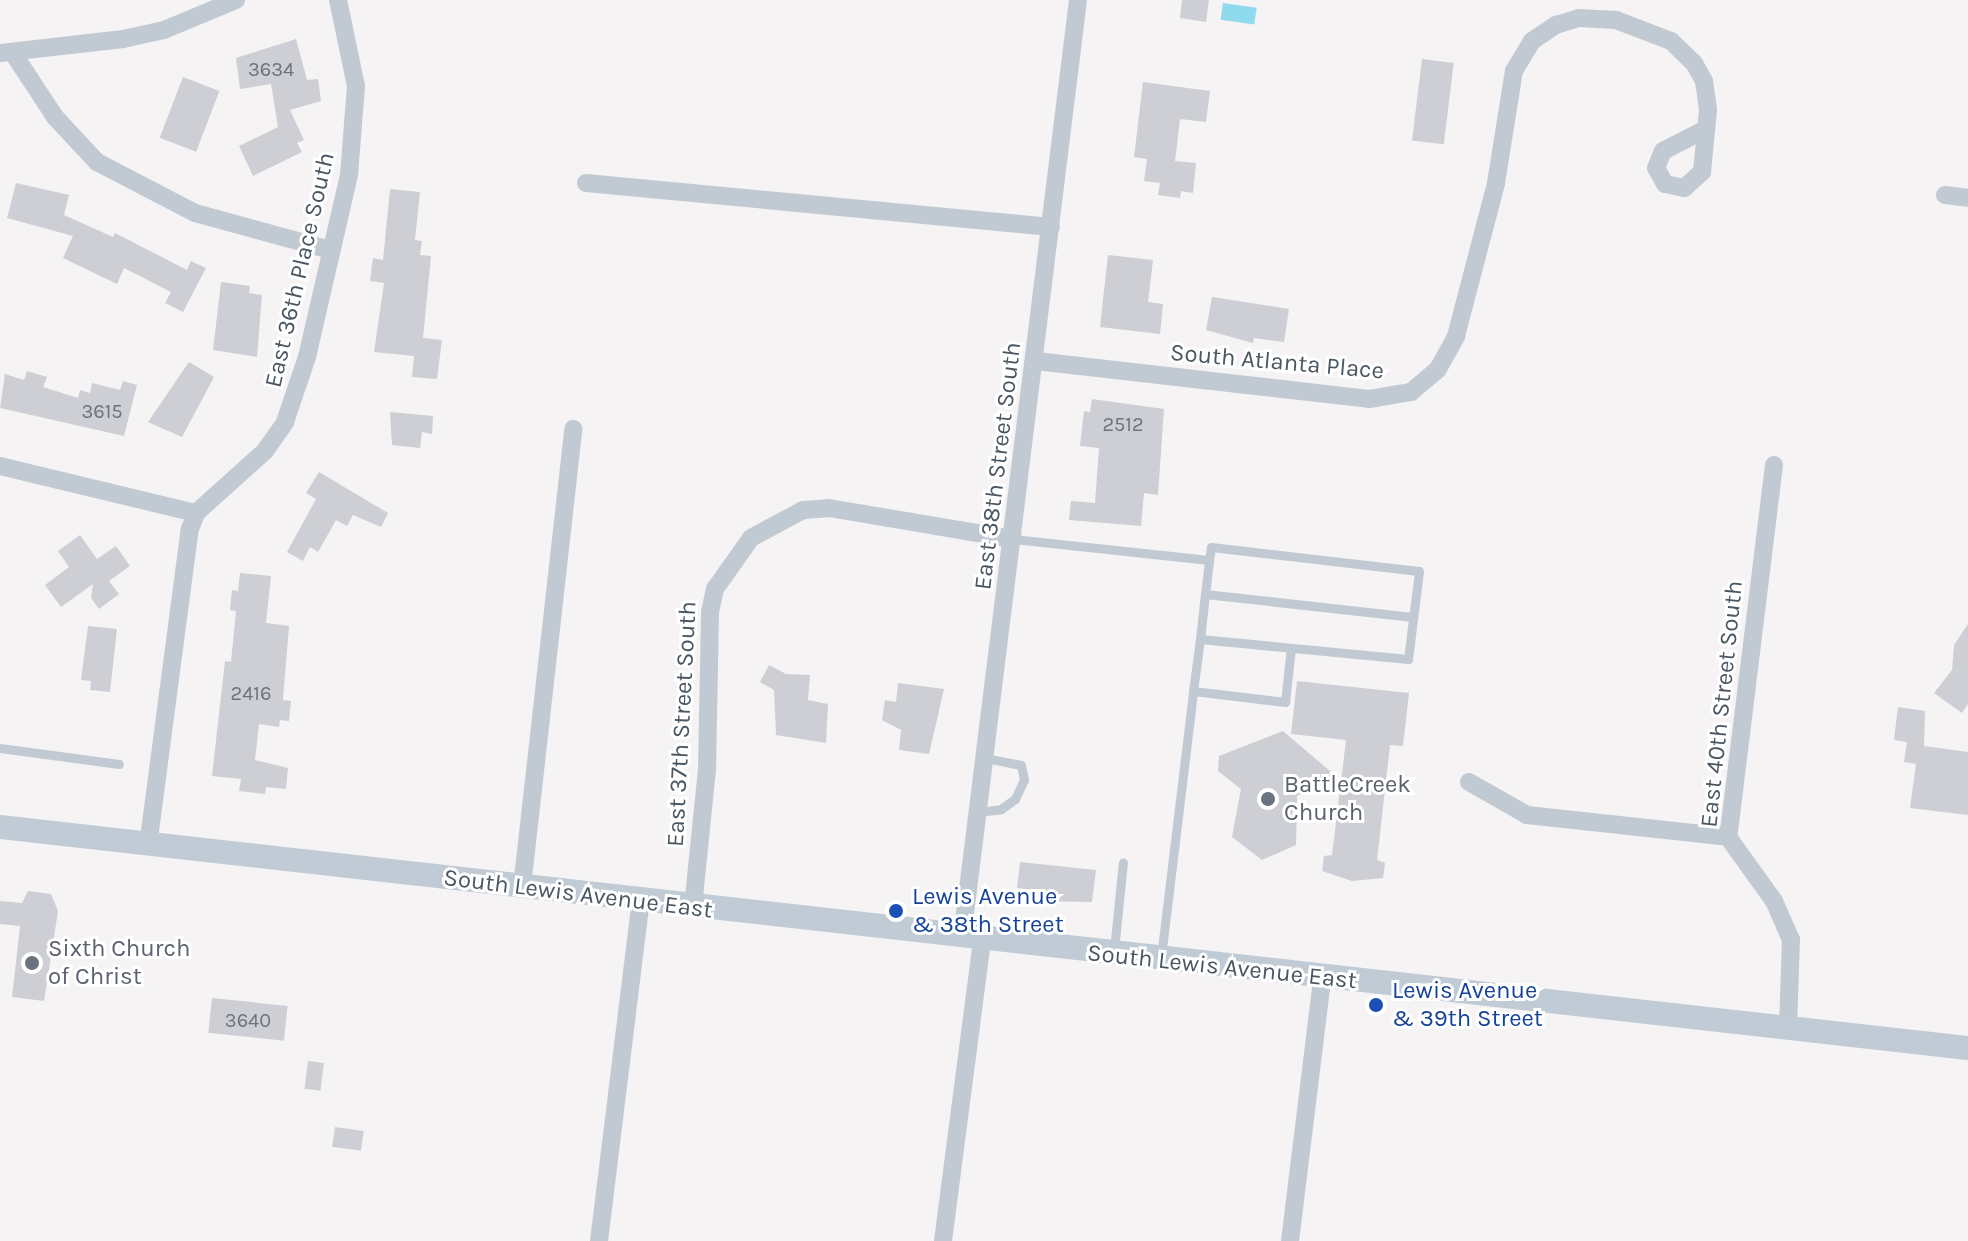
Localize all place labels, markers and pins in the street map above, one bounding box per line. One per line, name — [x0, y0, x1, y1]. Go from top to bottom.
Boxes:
place label: BattleCreek Church — [1284, 771, 1411, 827]
marker: BattleCreek Church — [1259, 790, 1277, 808]
place label: Lewis Avenue & 38th Street — [912, 883, 1064, 939]
marker: Lewis Avenue & 38th Street — [887, 902, 905, 920]
place label: Sixth Church of Christ — [48, 935, 190, 991]
marker: Sixth Church of Christ — [23, 954, 41, 972]
place label: Lewis Avenue & 39th Street — [1392, 977, 1543, 1033]
marker: Lewis Avenue & 39th Street — [1367, 996, 1385, 1014]

